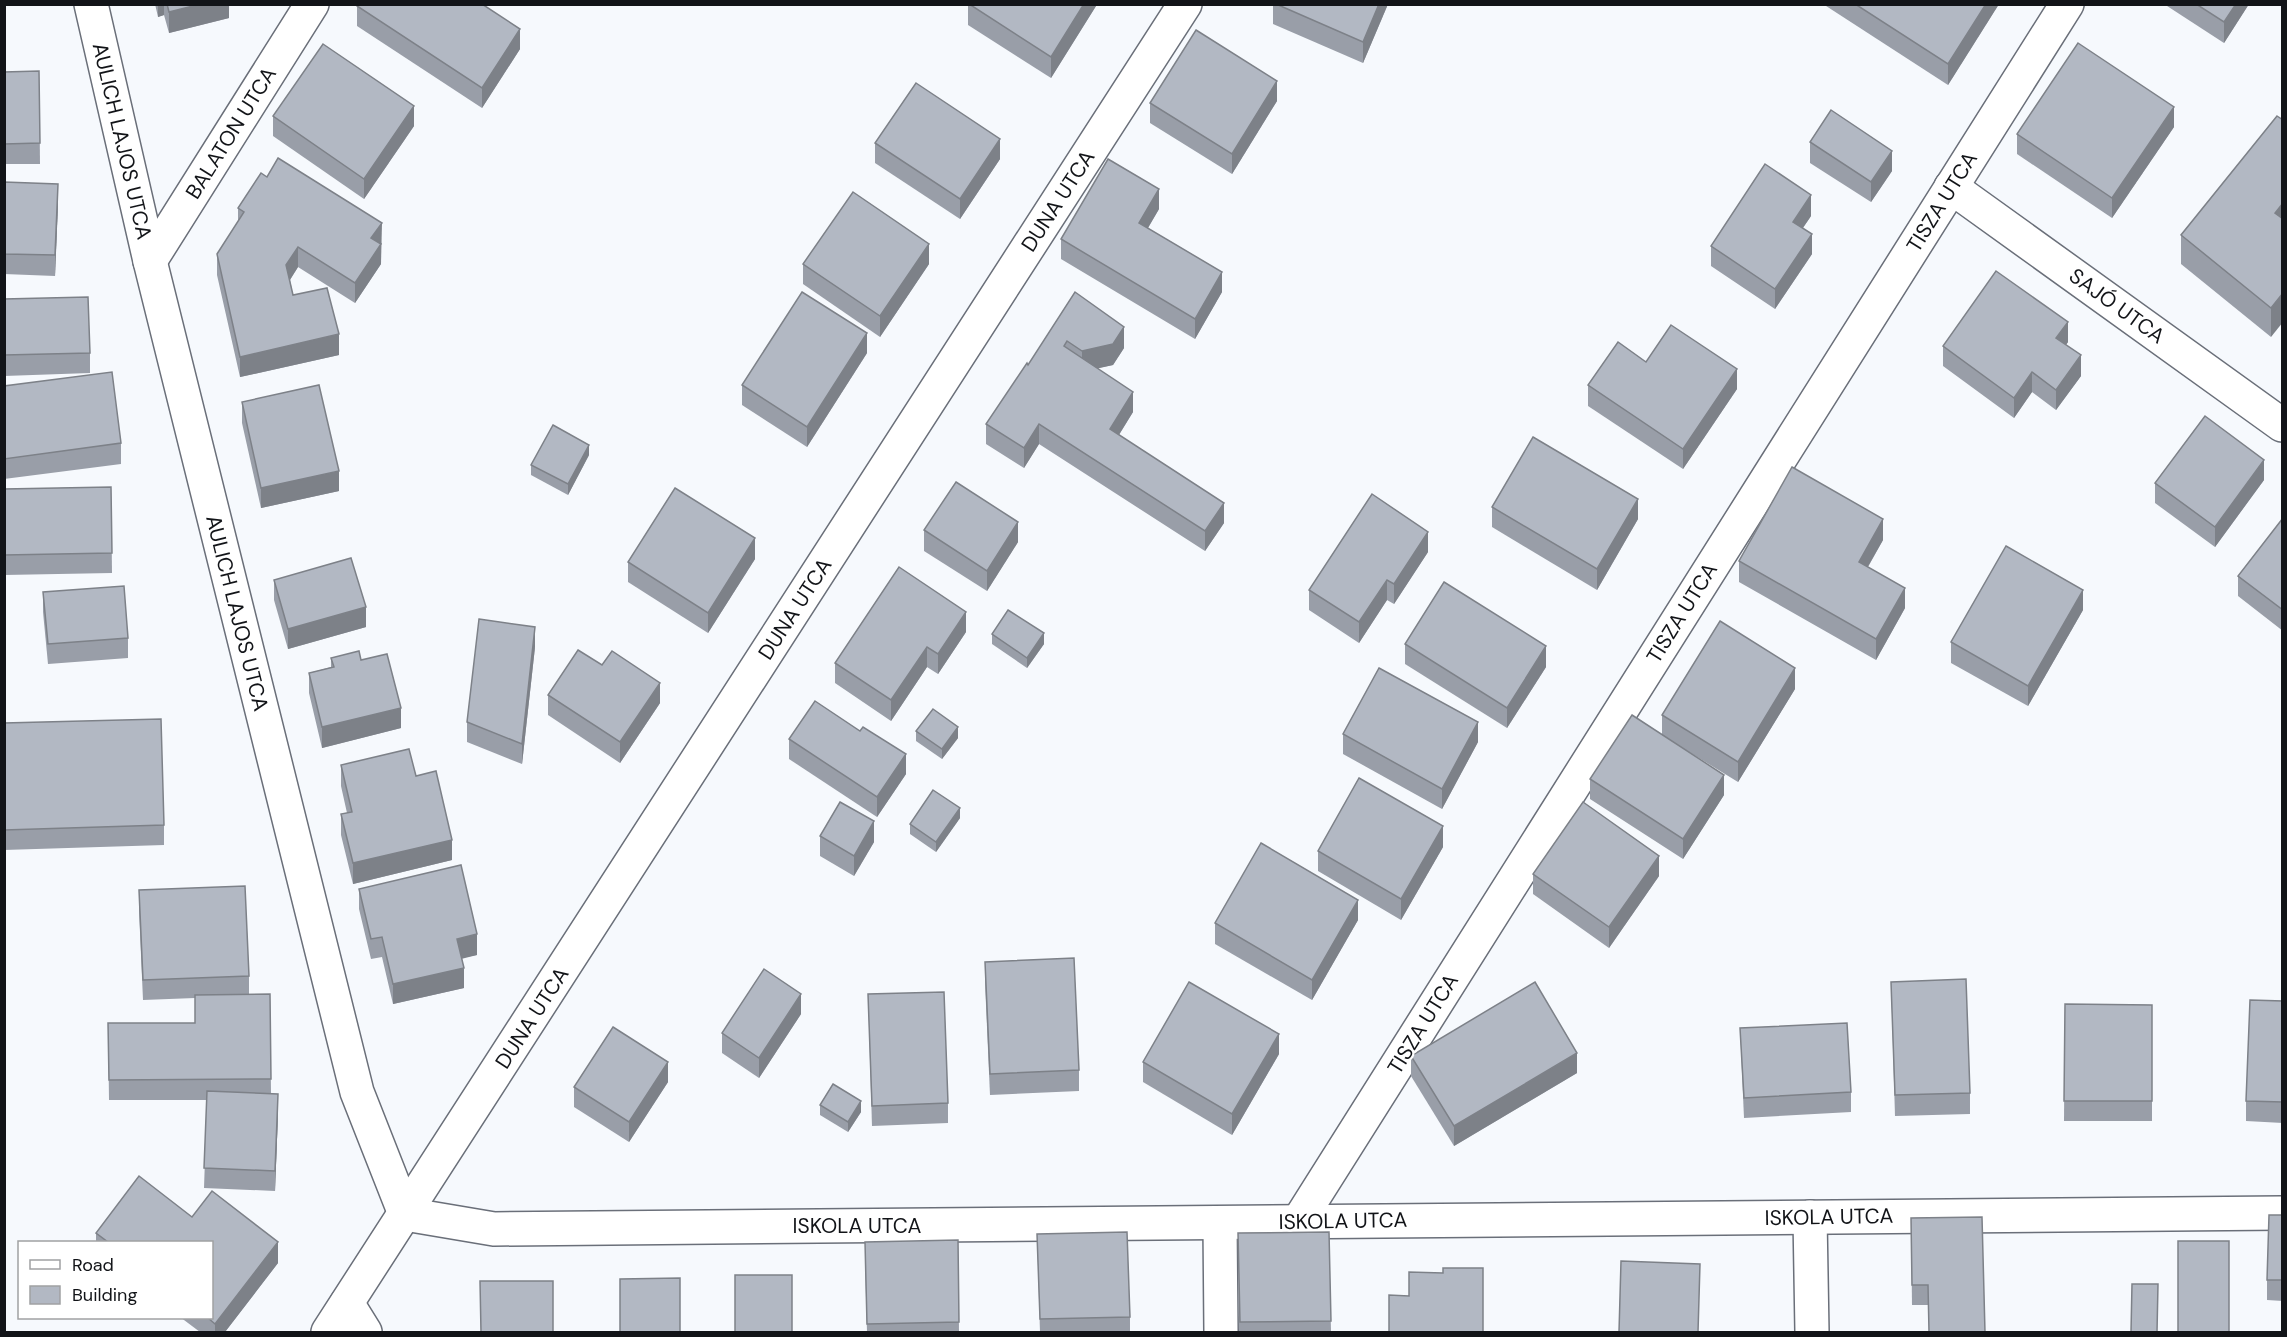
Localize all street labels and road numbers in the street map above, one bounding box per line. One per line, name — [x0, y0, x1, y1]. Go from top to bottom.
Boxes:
street label: AULICH LAJOS UTCA — [86, 40, 158, 242]
street label: BALATON UTCA — [179, 62, 283, 204]
street label: DUNA UTCA — [1015, 145, 1101, 257]
street label: TISZA UTCA — [1900, 147, 1984, 257]
street label: SAJÓ UTCA — [2063, 262, 2171, 350]
street label: AULICH LAJOS UTCA — [199, 512, 275, 714]
street label: DUNA UTCA — [752, 553, 838, 665]
street label: TISZA UTCA — [1640, 558, 1724, 668]
street label: DUNA UTCA — [489, 962, 575, 1074]
street label: TISZA UTCA — [1381, 969, 1465, 1079]
street label: ISKOLA UTCA — [1764, 1202, 1894, 1232]
street label: ISKOLA UTCA — [1278, 1206, 1408, 1236]
street label: ISKOLA UTCA — [793, 1212, 921, 1240]

